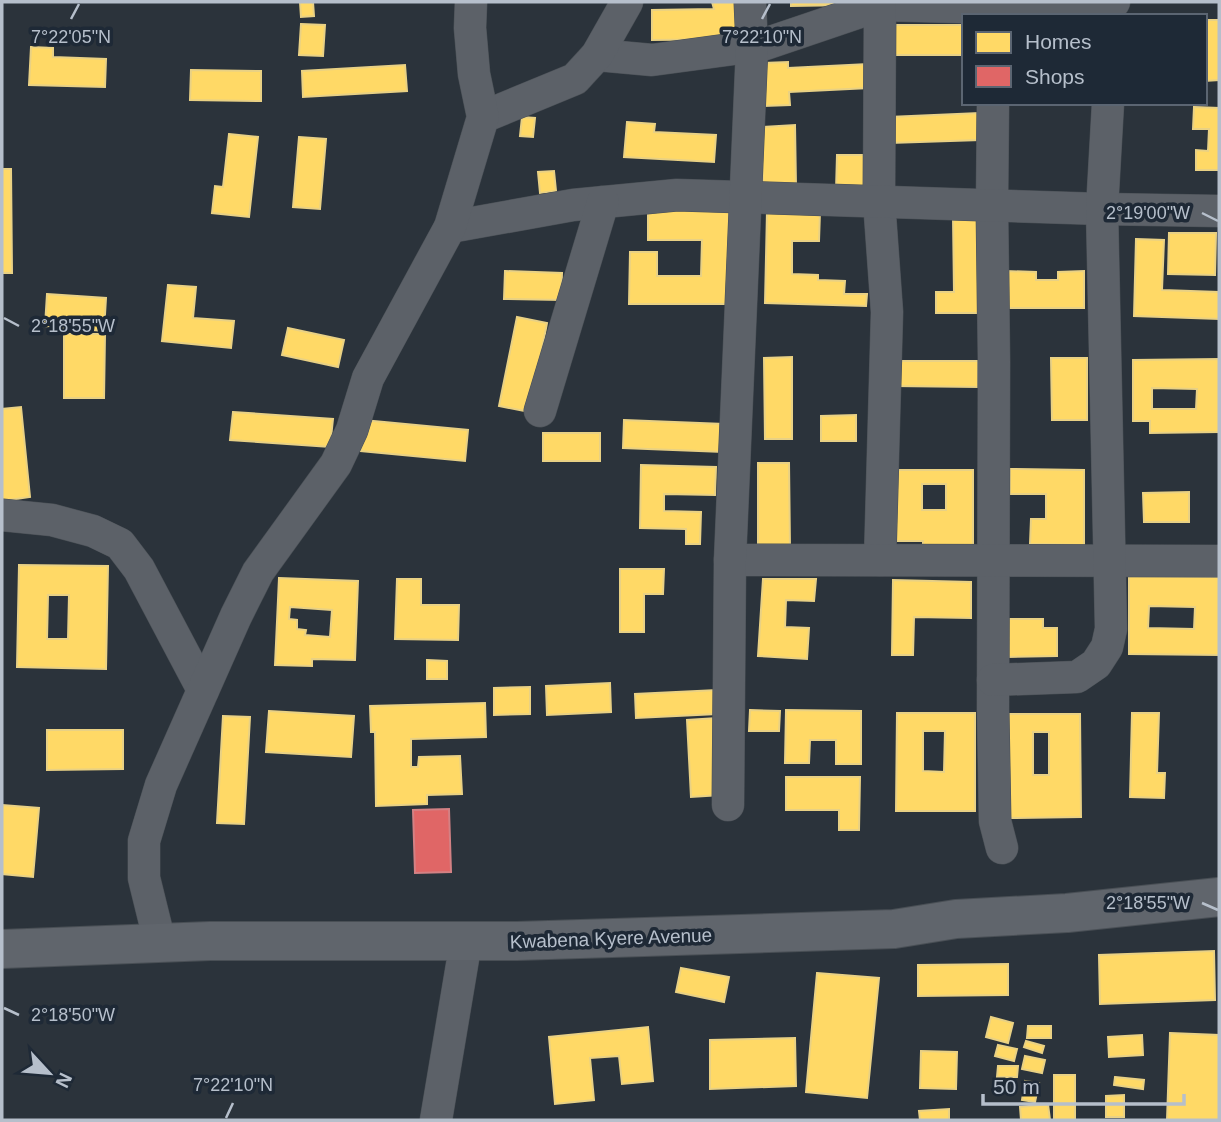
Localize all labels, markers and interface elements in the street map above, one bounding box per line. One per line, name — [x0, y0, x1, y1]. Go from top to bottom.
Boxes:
legend — [962, 14, 1207, 105]
text: 7°22'05"N — [31, 27, 111, 47]
text: 7°22'10"N — [722, 27, 802, 47]
text: Homes — [1025, 30, 1092, 53]
text: Shops — [1025, 65, 1085, 88]
text: 2°19'00"W — [1106, 203, 1190, 223]
text: 2°18'55"W — [31, 316, 115, 336]
text: 2°18'55"W — [1106, 893, 1190, 913]
street label: Kwabena Kyere Avenue — [509, 924, 713, 953]
text: 2°18'50"W — [31, 1005, 115, 1025]
north arrow — [14, 1038, 84, 1108]
scale bar — [983, 1062, 1184, 1106]
text: N — [51, 1069, 76, 1091]
text: 7°22'10"N — [193, 1075, 273, 1095]
text: 50 m — [993, 1075, 1040, 1098]

